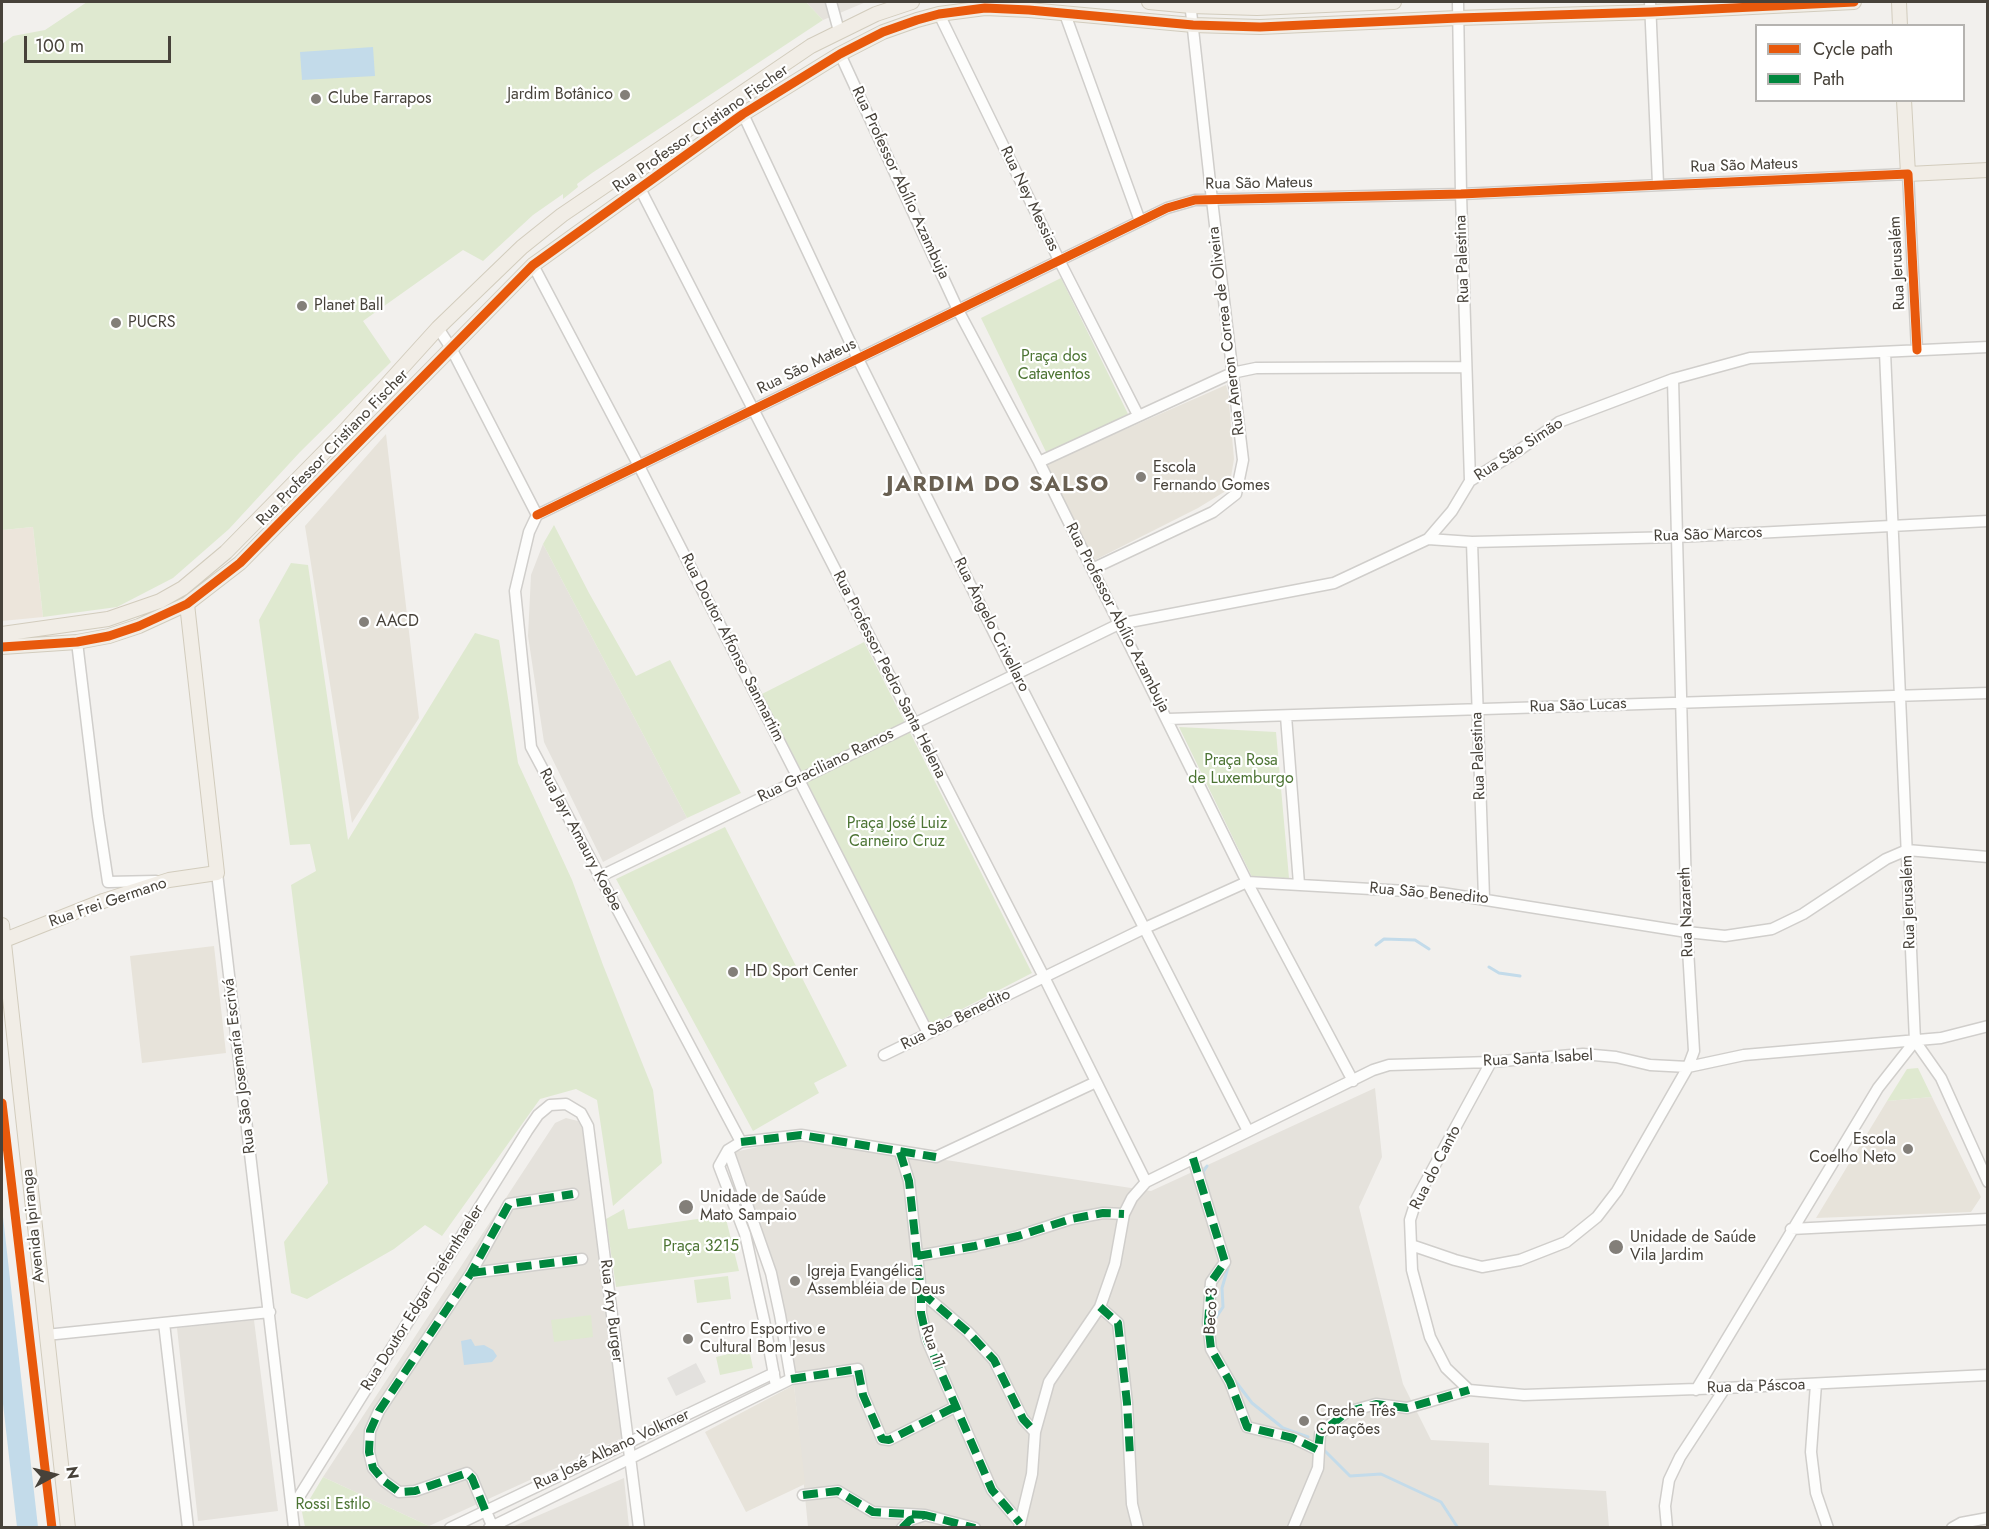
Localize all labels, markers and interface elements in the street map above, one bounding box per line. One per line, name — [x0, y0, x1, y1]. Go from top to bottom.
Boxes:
scale bar — [27, 24, 174, 62]
legend — [1755, 24, 1965, 102]
text: 100 m — [35, 33, 84, 59]
text: Cycle path — [1813, 36, 1893, 62]
street label: Rua Professor Cristiano Fischer — [609, 61, 793, 197]
text: Path — [1813, 66, 1845, 92]
street label: Rua Professor Abílio Azambuja — [847, 84, 953, 282]
place label: Jardim Botânico — [507, 85, 613, 105]
marker: Jardim Botânico — [618, 88, 632, 102]
place label: Clube Farrapos — [328, 89, 431, 109]
marker: Clube Farrapos — [309, 92, 323, 106]
street label: Rua Ney Messias — [995, 143, 1063, 255]
street label: Rua São Mateus — [1690, 155, 1798, 177]
street label: Rua São Mateus — [1205, 173, 1313, 195]
street label: Rua Palestina — [1452, 215, 1474, 303]
street label: Rua Jerusalém — [1886, 215, 1910, 311]
street label: Rua Aneron Correa de Oliveira — [1205, 225, 1249, 437]
place label: Planet Ball — [314, 296, 383, 316]
marker: Planet Ball — [295, 299, 309, 313]
place label: PUCRS — [128, 313, 175, 333]
marker: PUCRS — [109, 316, 123, 330]
street label: Rua São Mateus — [754, 335, 860, 399]
park label: Praça dos Cataventos — [1018, 347, 1090, 385]
street label: Rua Professor Cristiano Fischer — [253, 366, 413, 530]
street label: Rua São Simão — [1471, 414, 1567, 486]
place label: Escola Fernando Gomes — [1153, 458, 1270, 496]
marker: Escola Fernando Gomes — [1134, 470, 1148, 484]
district label: JARDIM DO SALSO — [886, 473, 1110, 499]
street label: Rua Professor Abílio Azambuja — [1061, 520, 1173, 716]
street label: Rua São Marcos — [1653, 524, 1763, 546]
street label: Rua Doutor Affonso Sanmartim — [676, 551, 788, 745]
street label: Rua Ângelo Crivellaro — [949, 555, 1033, 695]
street label: Rua Professor Pedro Santa Helena — [828, 568, 950, 782]
place label: AACD — [376, 612, 419, 632]
marker: AACD — [357, 615, 371, 629]
street label: Rua São Lucas — [1529, 695, 1627, 717]
street label: Rua Palestina — [1468, 712, 1490, 800]
street label: Rua Graciliano Ramos — [755, 725, 897, 807]
park label: Praça Rosa de Luxemburgo — [1188, 751, 1294, 789]
street label: Rua Jayr Amaury Koebe — [534, 766, 626, 914]
park label: Praça José Luiz Carneiro Cruz — [847, 814, 947, 852]
street label: Rua Jerusalém — [1898, 855, 1920, 949]
street label: Rua Nazareth — [1676, 866, 1698, 958]
street label: Rua Frei Germano — [47, 874, 169, 932]
street label: Rua São Benedito — [1369, 879, 1489, 909]
place label: HD Sport Center — [745, 962, 858, 982]
marker: HD Sport Center — [726, 965, 740, 979]
street label: Rua São Josemaría Escrivá — [220, 977, 260, 1155]
street label: Rua São Benedito — [898, 985, 1014, 1055]
street label: Rua Santa Isabel — [1482, 1047, 1594, 1071]
street label: Rua do Canto — [1407, 1123, 1465, 1213]
place label: Escola Coelho Neto — [1809, 1130, 1896, 1168]
marker: Escola Coelho Neto — [1901, 1142, 1915, 1156]
street label: Avenida Ipiranga — [18, 1168, 50, 1284]
place label: Unidade de Saúde Mato Sampaio — [700, 1188, 826, 1226]
marker: Unidade de Saúde Mato Sampaio — [677, 1198, 695, 1216]
street label: Rua Doutor Edgar Diefenthaeler — [358, 1201, 488, 1395]
place label: Unidade de Saúde Vila Jardim — [1630, 1228, 1756, 1266]
park label: Praça 3215 — [663, 1237, 739, 1257]
marker: Unidade de Saúde Vila Jardim — [1607, 1238, 1625, 1256]
street label: Rua Ary Burger — [595, 1258, 627, 1364]
place label: Igreja Evangélica Assembléia de Deus — [807, 1262, 945, 1300]
marker: Igreja Evangélica Assembléia de Deus — [788, 1274, 802, 1288]
street label: Beco 3 — [1201, 1287, 1223, 1335]
place label: Centro Esportivo e Cultural Bom Jesus — [700, 1320, 825, 1358]
street label: Rua 11 — [916, 1323, 948, 1371]
marker: Centro Esportivo e Cultural Bom Jesus — [681, 1332, 695, 1346]
street label: Rua da Páscoa — [1706, 1376, 1806, 1398]
place label: Creche Três Corações — [1316, 1402, 1396, 1440]
street label: Rua José Albano Volkmer — [531, 1405, 693, 1495]
marker: Creche Três Corações — [1297, 1414, 1311, 1428]
north arrow — [24, 1445, 84, 1505]
text: N — [60, 1465, 85, 1480]
park label: Rossi Estilo — [295, 1495, 371, 1515]

